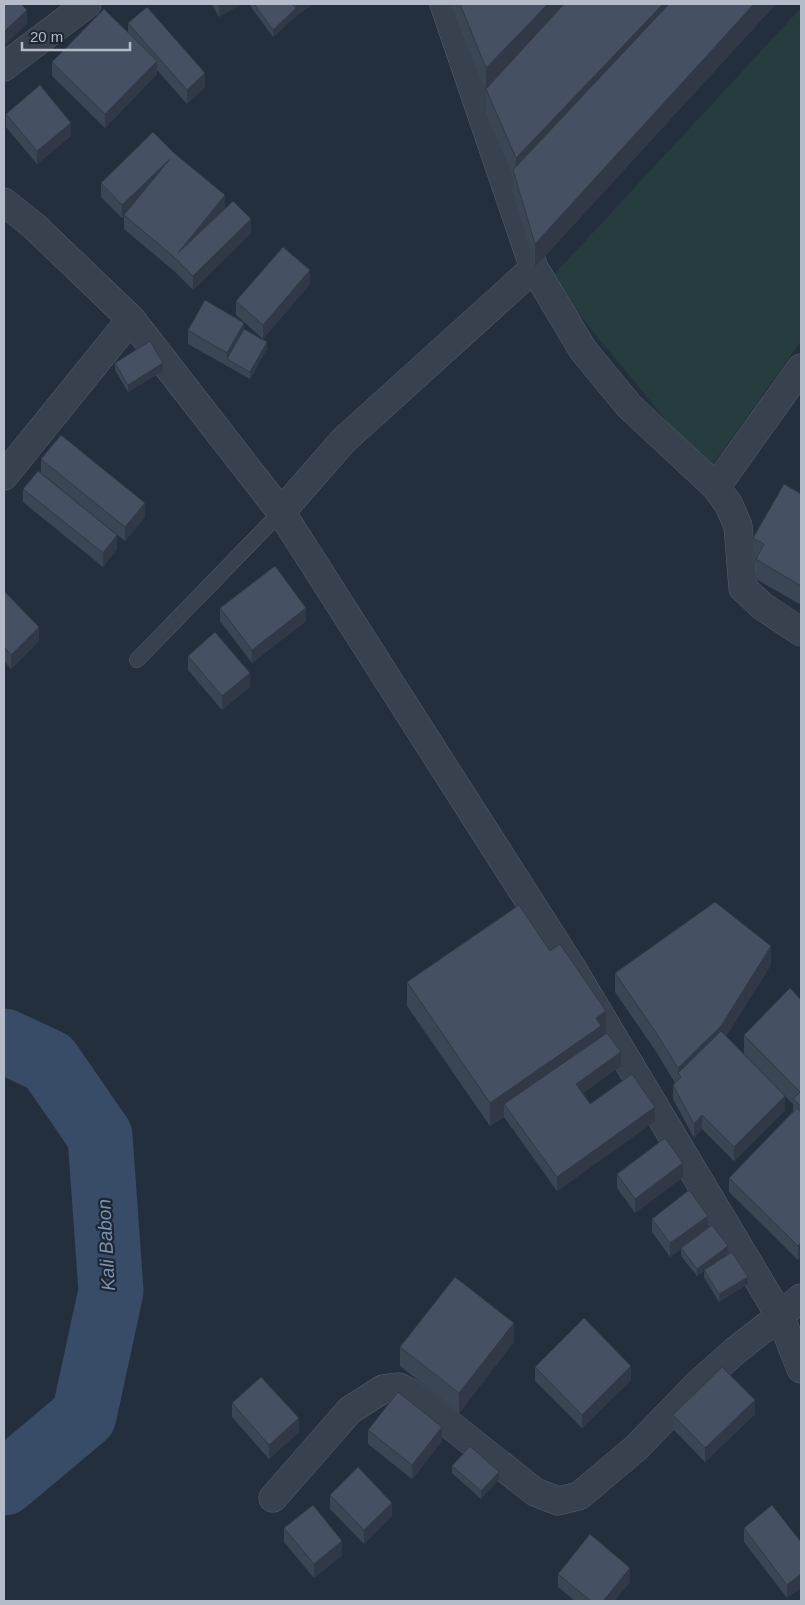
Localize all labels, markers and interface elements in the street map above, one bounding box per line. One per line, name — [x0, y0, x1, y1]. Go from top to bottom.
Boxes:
scale bar — [22, 20, 130, 52]
text: 20 m — [30, 28, 63, 45]
water label: Kali Babon — [93, 1199, 119, 1291]

